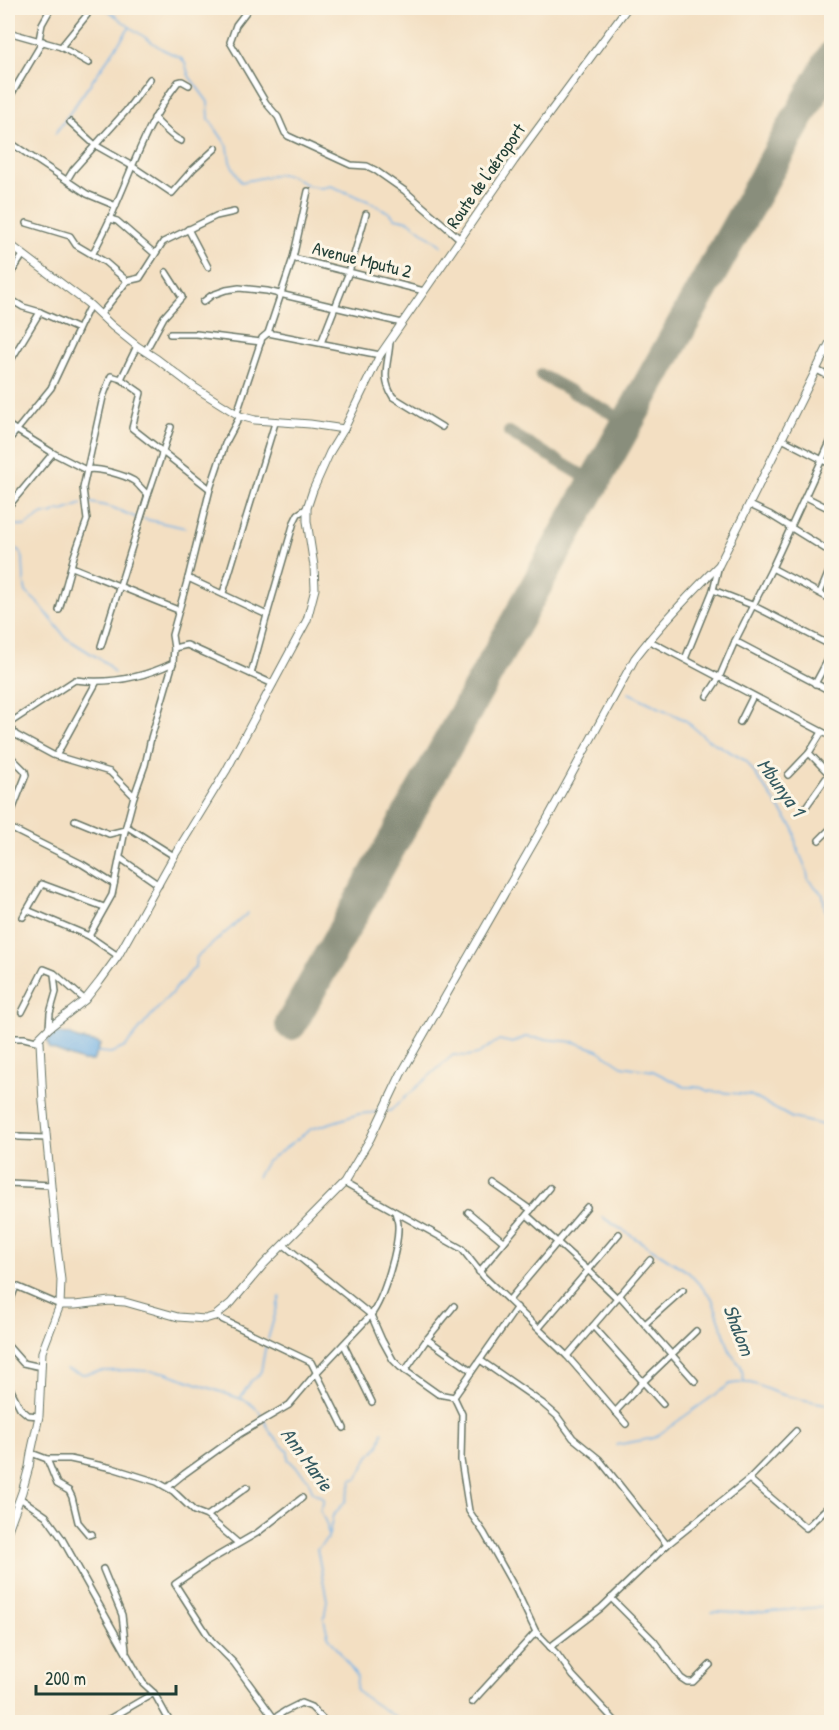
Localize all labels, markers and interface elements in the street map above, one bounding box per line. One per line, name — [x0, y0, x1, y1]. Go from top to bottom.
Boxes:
street label: Route de l'aéroport — [440, 118, 531, 233]
street label: Avenue Mputu 2 — [310, 235, 415, 284]
water label: Mbunya 1 — [750, 752, 813, 824]
water label: Shalom — [717, 1301, 762, 1360]
water label: Ann Marie — [275, 1422, 340, 1497]
scale bar — [36, 1658, 176, 1696]
text: 200 m — [45, 1666, 86, 1691]

